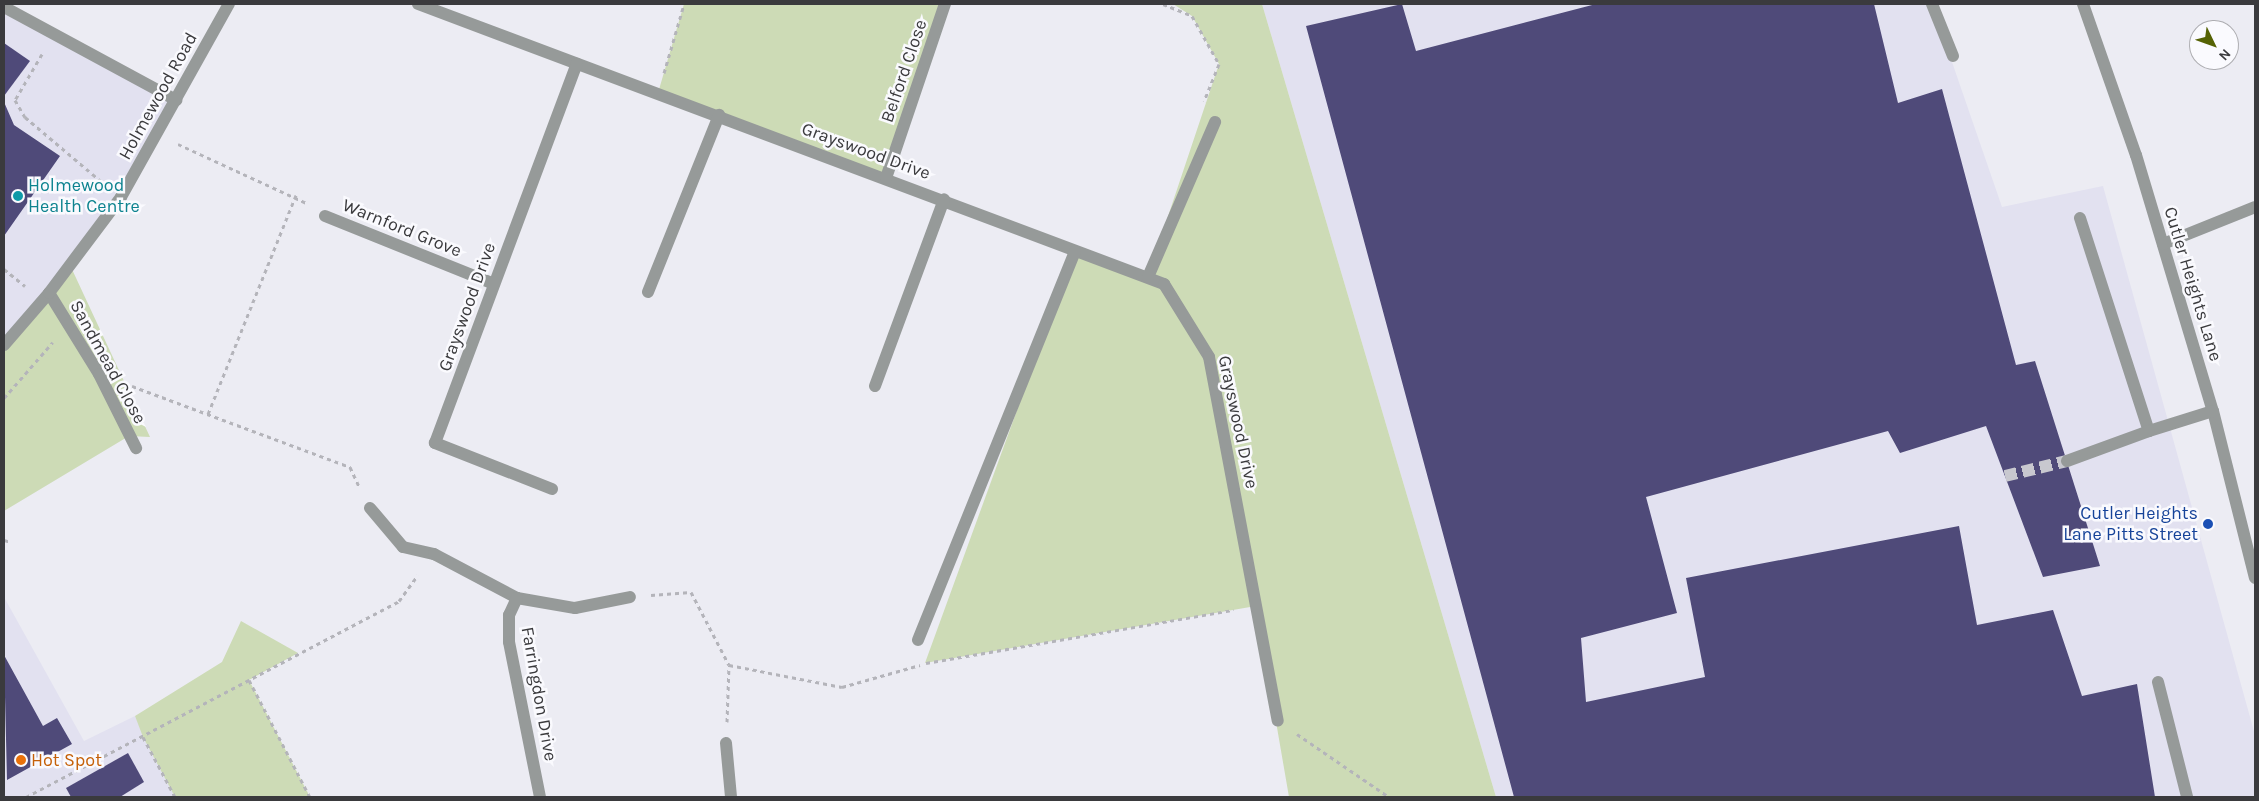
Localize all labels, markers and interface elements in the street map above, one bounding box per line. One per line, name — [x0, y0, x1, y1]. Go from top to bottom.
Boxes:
street label: Belford Close — [876, 17, 932, 125]
north arrow — [2189, 20, 2239, 70]
street label: Holmewood Road — [114, 29, 202, 163]
text: N — [2215, 45, 2234, 64]
street label: Grayswood Drive — [799, 118, 933, 184]
place label: Holmewood Health Centre — [28, 175, 140, 218]
marker: Holmewood Health Centre — [12, 190, 24, 202]
street label: Warnford Grove — [339, 194, 465, 262]
street label: Cutler Heights Lane — [2159, 204, 2227, 364]
street label: Grayswood Drive — [434, 240, 500, 374]
street label: Sandmead Close — [65, 296, 151, 428]
street label: Grayswood Drive — [1213, 353, 1263, 491]
place label: Cutler Heights Lane Pitts Street — [2063, 503, 2198, 546]
marker: Cutler Heights Lane Pitts Street — [2202, 518, 2214, 530]
street label: Farringdon Drive — [517, 625, 561, 763]
place label: Hot Spot — [31, 749, 102, 771]
marker: Hot Spot — [15, 754, 27, 766]

